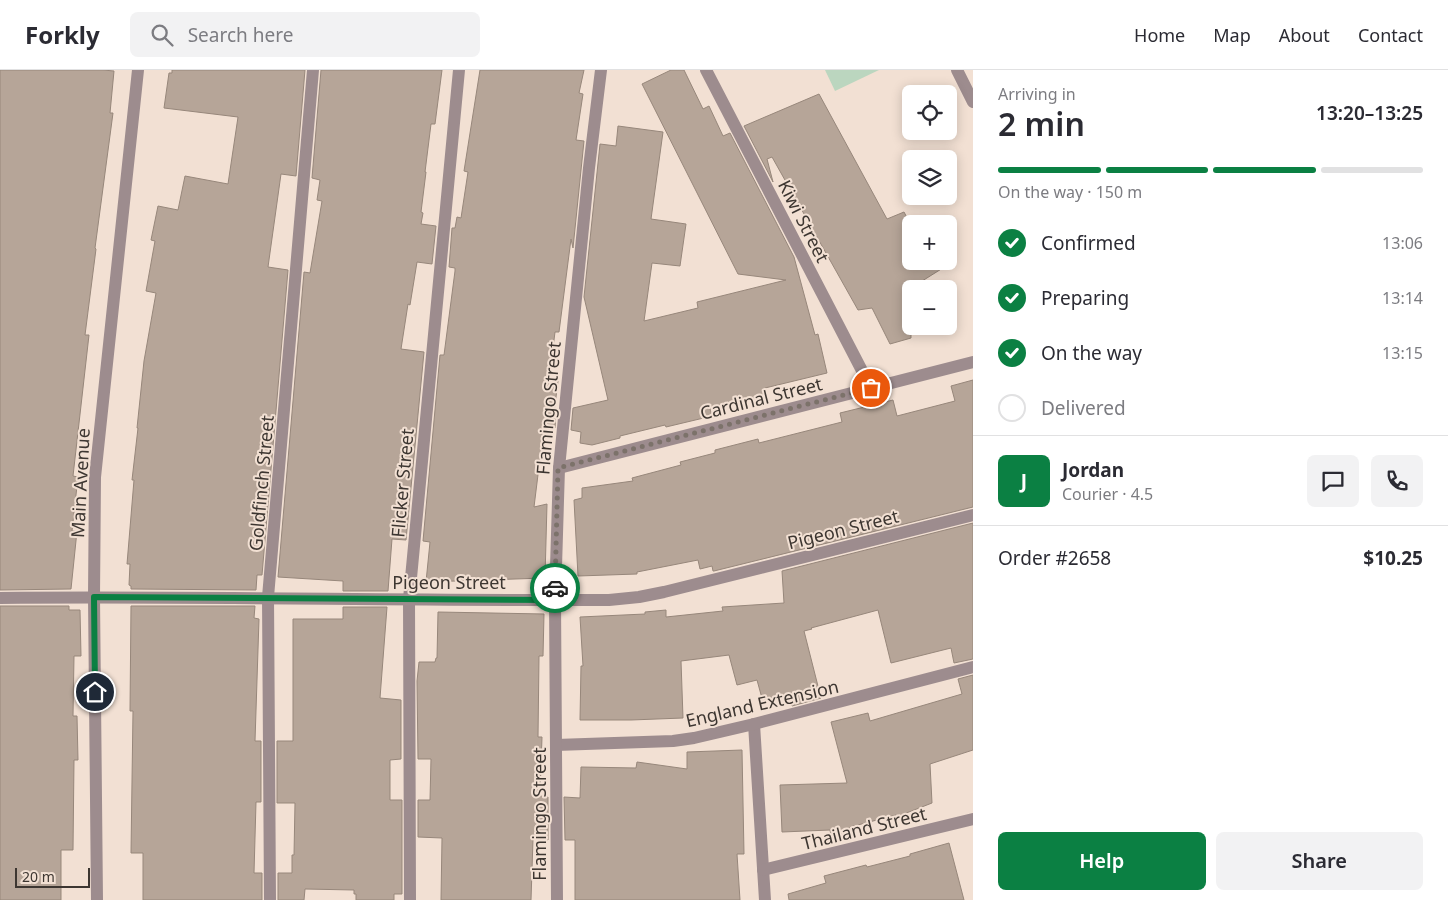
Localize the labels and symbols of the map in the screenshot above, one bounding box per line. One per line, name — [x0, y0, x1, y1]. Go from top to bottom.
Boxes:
street label: Kiwi Street — [773, 176, 835, 267]
street label: Flamingo Street — [530, 340, 566, 476]
pin — [850, 367, 892, 409]
street label: Cardinal Street — [697, 371, 825, 425]
street label: Goldfinch Street — [243, 414, 279, 552]
street label: Main Avenue — [65, 427, 95, 539]
street label: Flicker Street — [385, 427, 419, 539]
street label: Pigeon Street — [785, 503, 902, 554]
courier — [530, 563, 580, 613]
street label: Pigeon Street — [392, 570, 506, 594]
pin — [74, 671, 116, 713]
street label: England Extension — [683, 674, 841, 732]
street label: Flamingo Street — [527, 747, 551, 881]
street label: Thailand Street — [799, 801, 929, 855]
scale bar — [15, 865, 90, 888]

